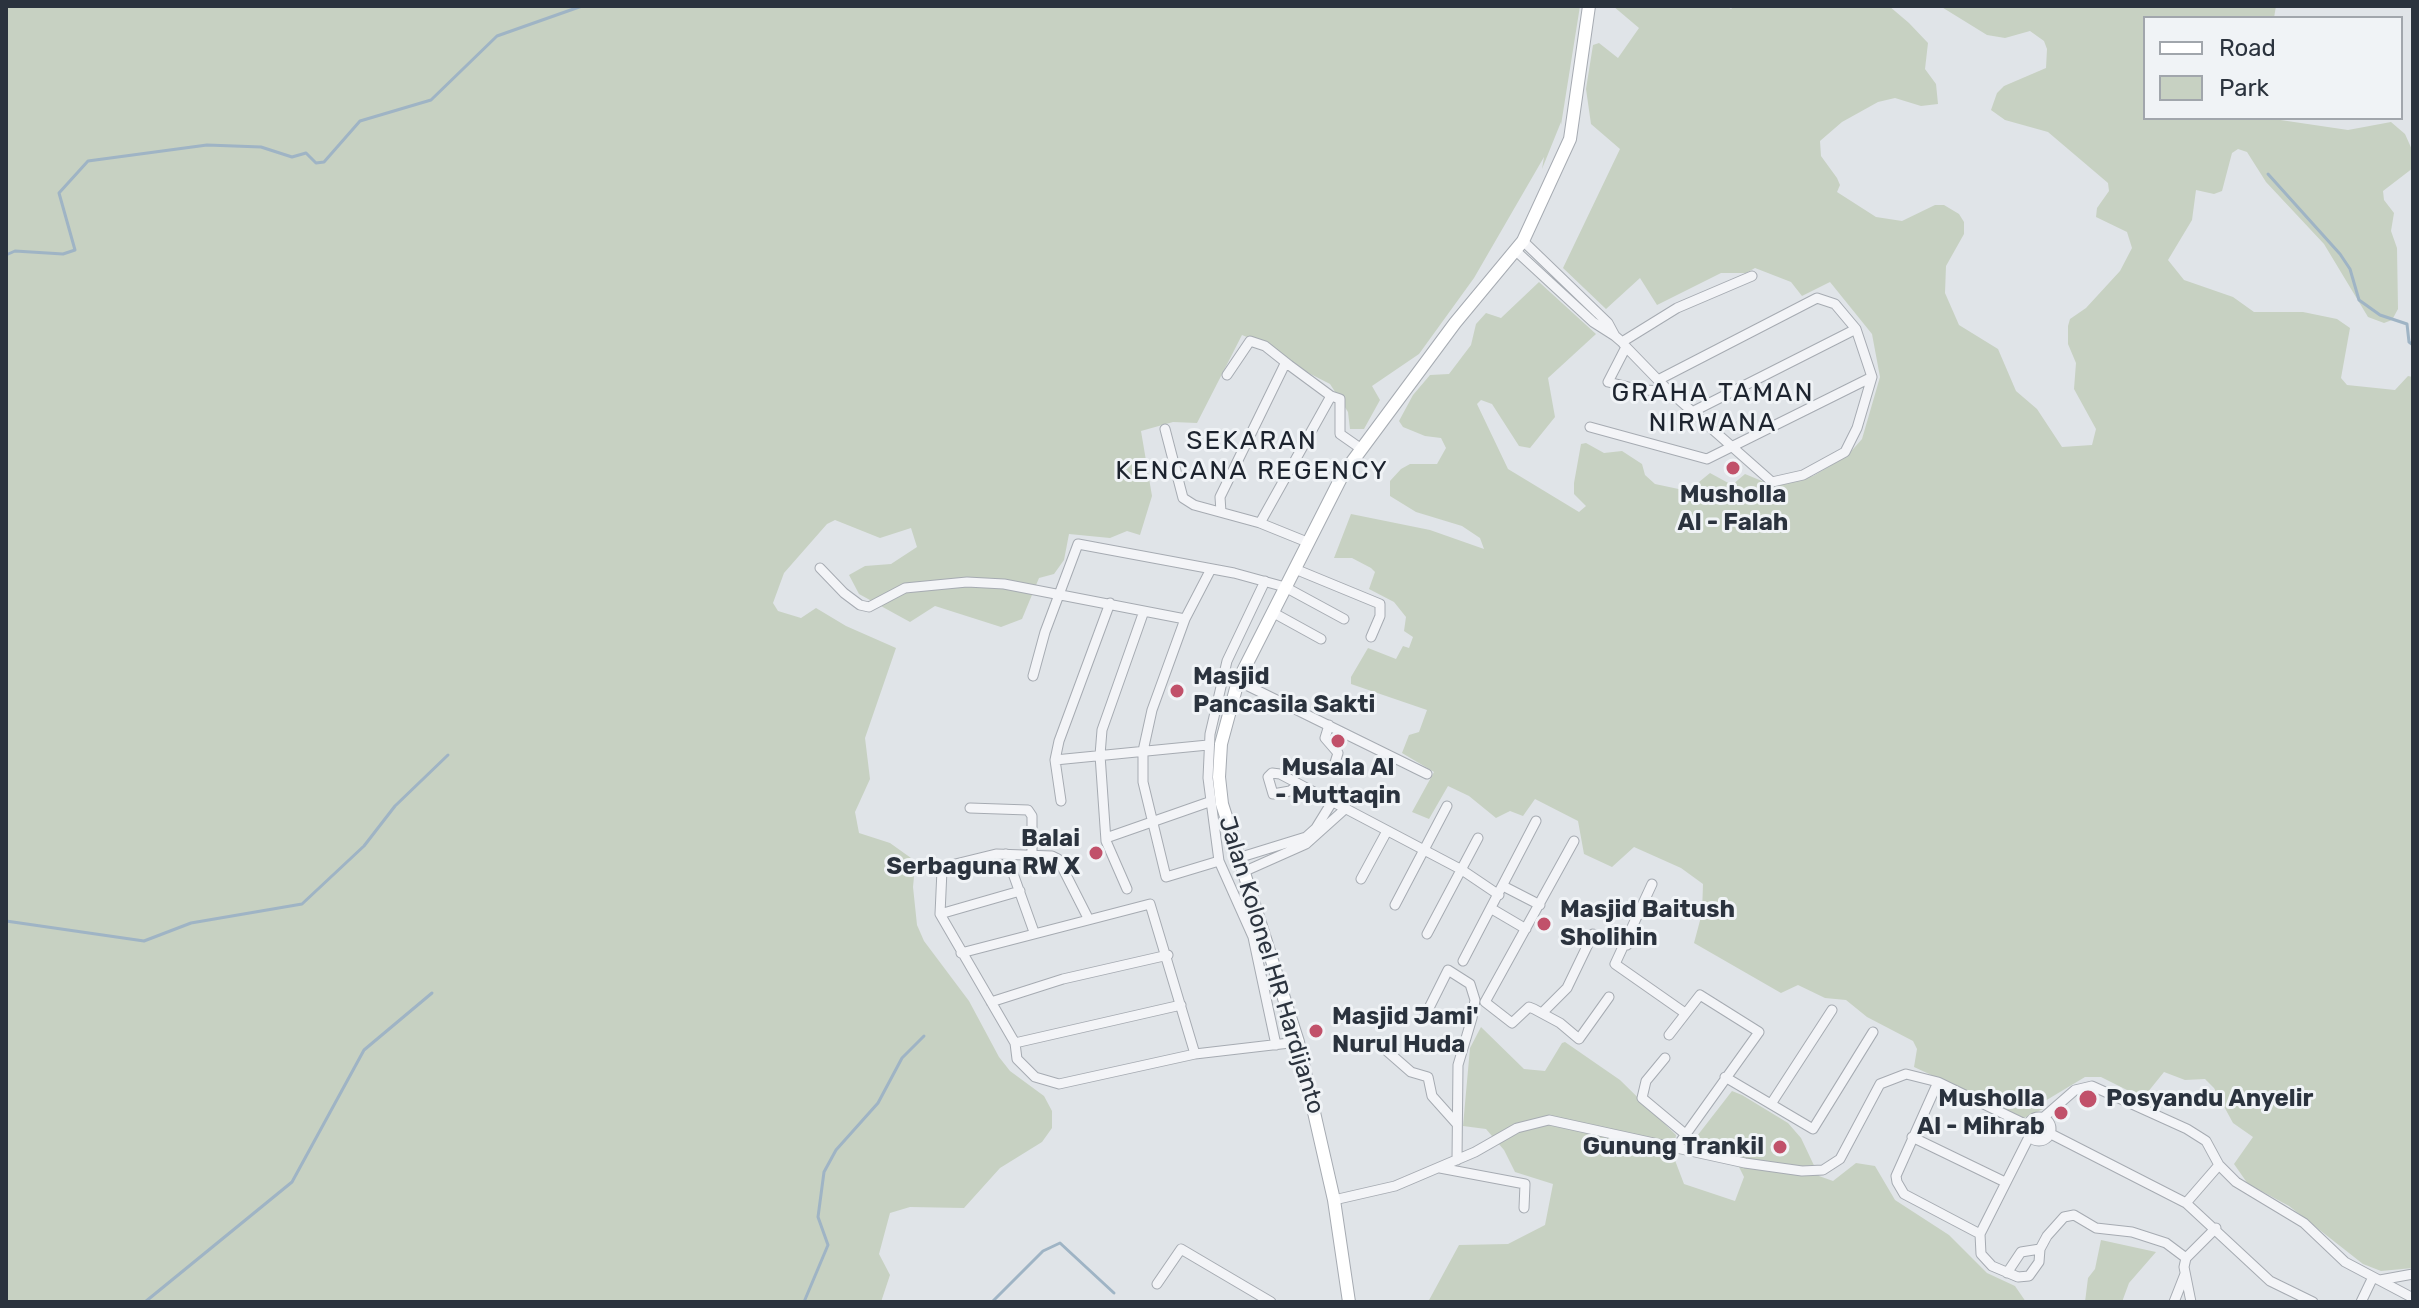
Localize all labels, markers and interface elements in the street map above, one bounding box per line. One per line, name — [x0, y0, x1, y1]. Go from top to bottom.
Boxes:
legend — [2143, 16, 2403, 120]
text: Road — [2219, 34, 2276, 62]
text: Park — [2219, 74, 2269, 102]
district label: GRAHA TAMAN NIRWANA — [1611, 377, 1815, 438]
district label: SEKARAN KENCANA REGENCY — [1115, 425, 1389, 486]
marker: Musholla Al - Falah — [1724, 459, 1742, 477]
place label: Musholla Al - Falah — [1678, 481, 1788, 537]
place label: Masjid Pancasila Sakti — [1193, 663, 1375, 719]
marker: Masjid Pancasila Sakti — [1168, 682, 1186, 700]
marker: Musala Al - Muttaqin — [1329, 732, 1347, 750]
place label: Musala Al - Muttaqin — [1275, 754, 1401, 810]
street label: Jalan Kolonel HR Hardijanto — [1212, 813, 1330, 1117]
place label: Balai Serbaguna RW X — [886, 825, 1080, 881]
marker: Balai Serbaguna RW X — [1087, 844, 1105, 862]
place label: Masjid Baitush Sholihin — [1560, 896, 1735, 952]
marker: Masjid Baitush Sholihin — [1535, 915, 1553, 933]
place label: Masjid Jami' Nurul Huda — [1332, 1003, 1479, 1059]
marker: Masjid Jami' Nurul Huda — [1307, 1022, 1325, 1040]
place label: Musholla Al - Mihrab — [1917, 1085, 2045, 1141]
place label: Posyandu Anyelir — [2106, 1085, 2313, 1113]
marker: Posyandu Anyelir — [2077, 1088, 2099, 1110]
marker: Musholla Al - Mihrab — [2052, 1104, 2070, 1122]
place label: Gunung Trankil — [1583, 1133, 1764, 1161]
marker: Gunung Trankil — [1771, 1138, 1789, 1156]

